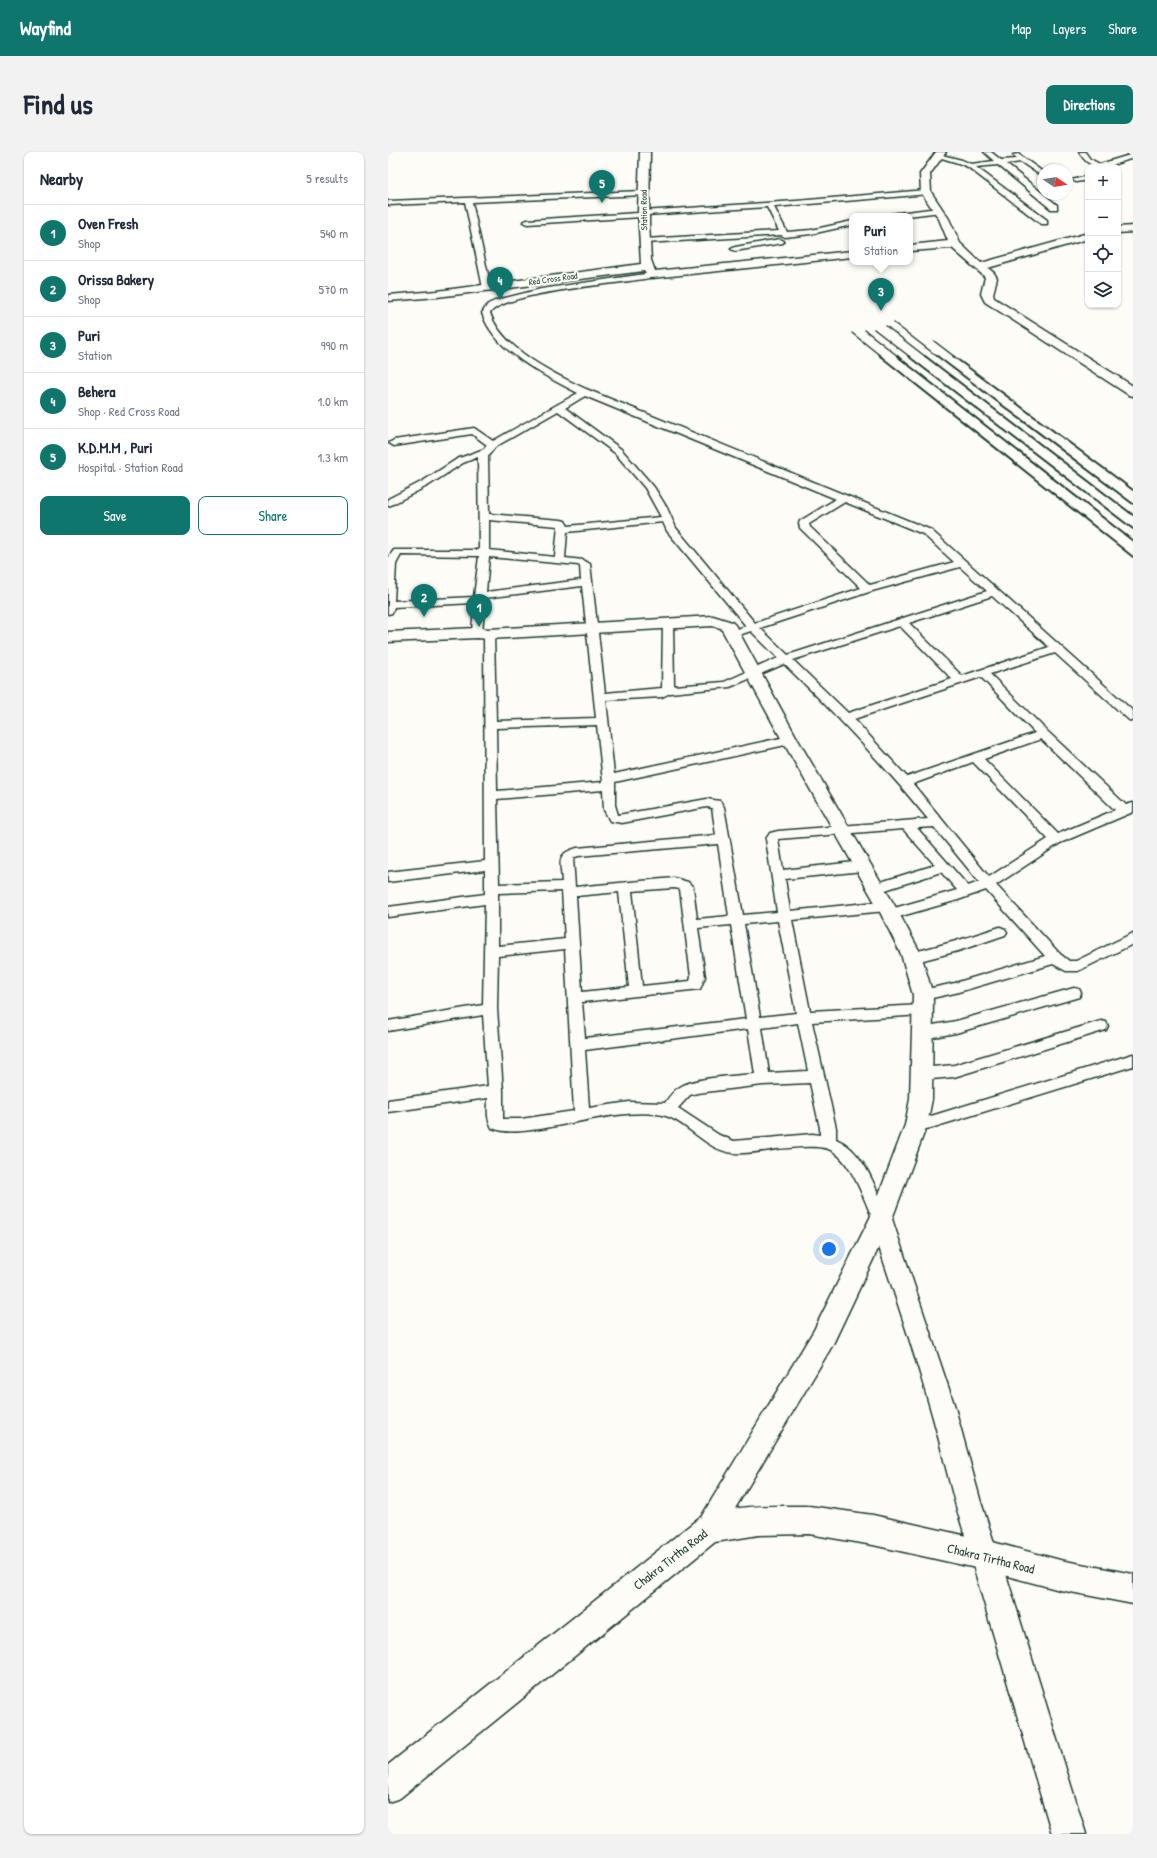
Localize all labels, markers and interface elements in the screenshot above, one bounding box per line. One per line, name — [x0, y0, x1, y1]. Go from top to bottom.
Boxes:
text: Wayfind — [20, 15, 71, 41]
text: Map — [1011, 19, 1031, 38]
text: Layers — [1053, 19, 1086, 38]
text: Share — [1108, 19, 1137, 38]
text: Find us — [24, 85, 93, 123]
button: Directions — [1046, 85, 1133, 124]
north arrow — [1037, 164, 1073, 200]
map controls — [1085, 164, 1121, 308]
button: + — [1085, 164, 1121, 200]
text: Nearby — [40, 167, 83, 190]
text: 5 results — [306, 169, 348, 187]
pin: 5 — [589, 170, 615, 203]
street label: Station Road — [638, 189, 650, 230]
button: − — [1085, 200, 1121, 236]
text: Oven Fresh — [78, 213, 138, 234]
popup — [849, 213, 913, 265]
text: Puri — [864, 220, 886, 241]
text: 1 — [51, 224, 55, 242]
text: 540 m — [320, 224, 348, 242]
text: Shop — [78, 234, 100, 252]
button: locate — [1085, 236, 1121, 272]
text: Station — [864, 241, 898, 259]
pin: 4 — [487, 267, 513, 300]
text: Orissa Bakery — [78, 269, 154, 290]
street label: Red Cross Road — [528, 270, 579, 288]
button: layers — [1085, 272, 1121, 308]
pin: 3 — [868, 278, 894, 311]
text: 2 — [50, 280, 56, 298]
text: 570 m — [318, 280, 348, 298]
text: Shop — [78, 290, 100, 308]
text: Puri — [78, 325, 100, 346]
text: 3 — [50, 336, 56, 354]
text: 990 m — [321, 336, 348, 354]
text: Station — [78, 346, 112, 364]
text: Behera — [78, 381, 116, 402]
text: 4 — [51, 392, 55, 410]
text: 1.0 km — [317, 392, 348, 410]
text: Shop · Red Cross Road — [78, 402, 180, 420]
text: K.D.M.M , Puri — [78, 437, 153, 458]
text: 5 — [50, 448, 56, 466]
text: 1.3 km — [317, 448, 348, 466]
text: Hospital · Station Road — [78, 458, 183, 476]
button: Save — [40, 496, 190, 535]
button: Share — [198, 496, 348, 535]
pin: 2 — [411, 584, 437, 617]
pin: 1 — [466, 594, 492, 627]
your location — [819, 1239, 839, 1259]
street label: Chakra Tirtha Road — [629, 1524, 711, 1594]
street label: Chakra Tirtha Road — [945, 1538, 1037, 1578]

